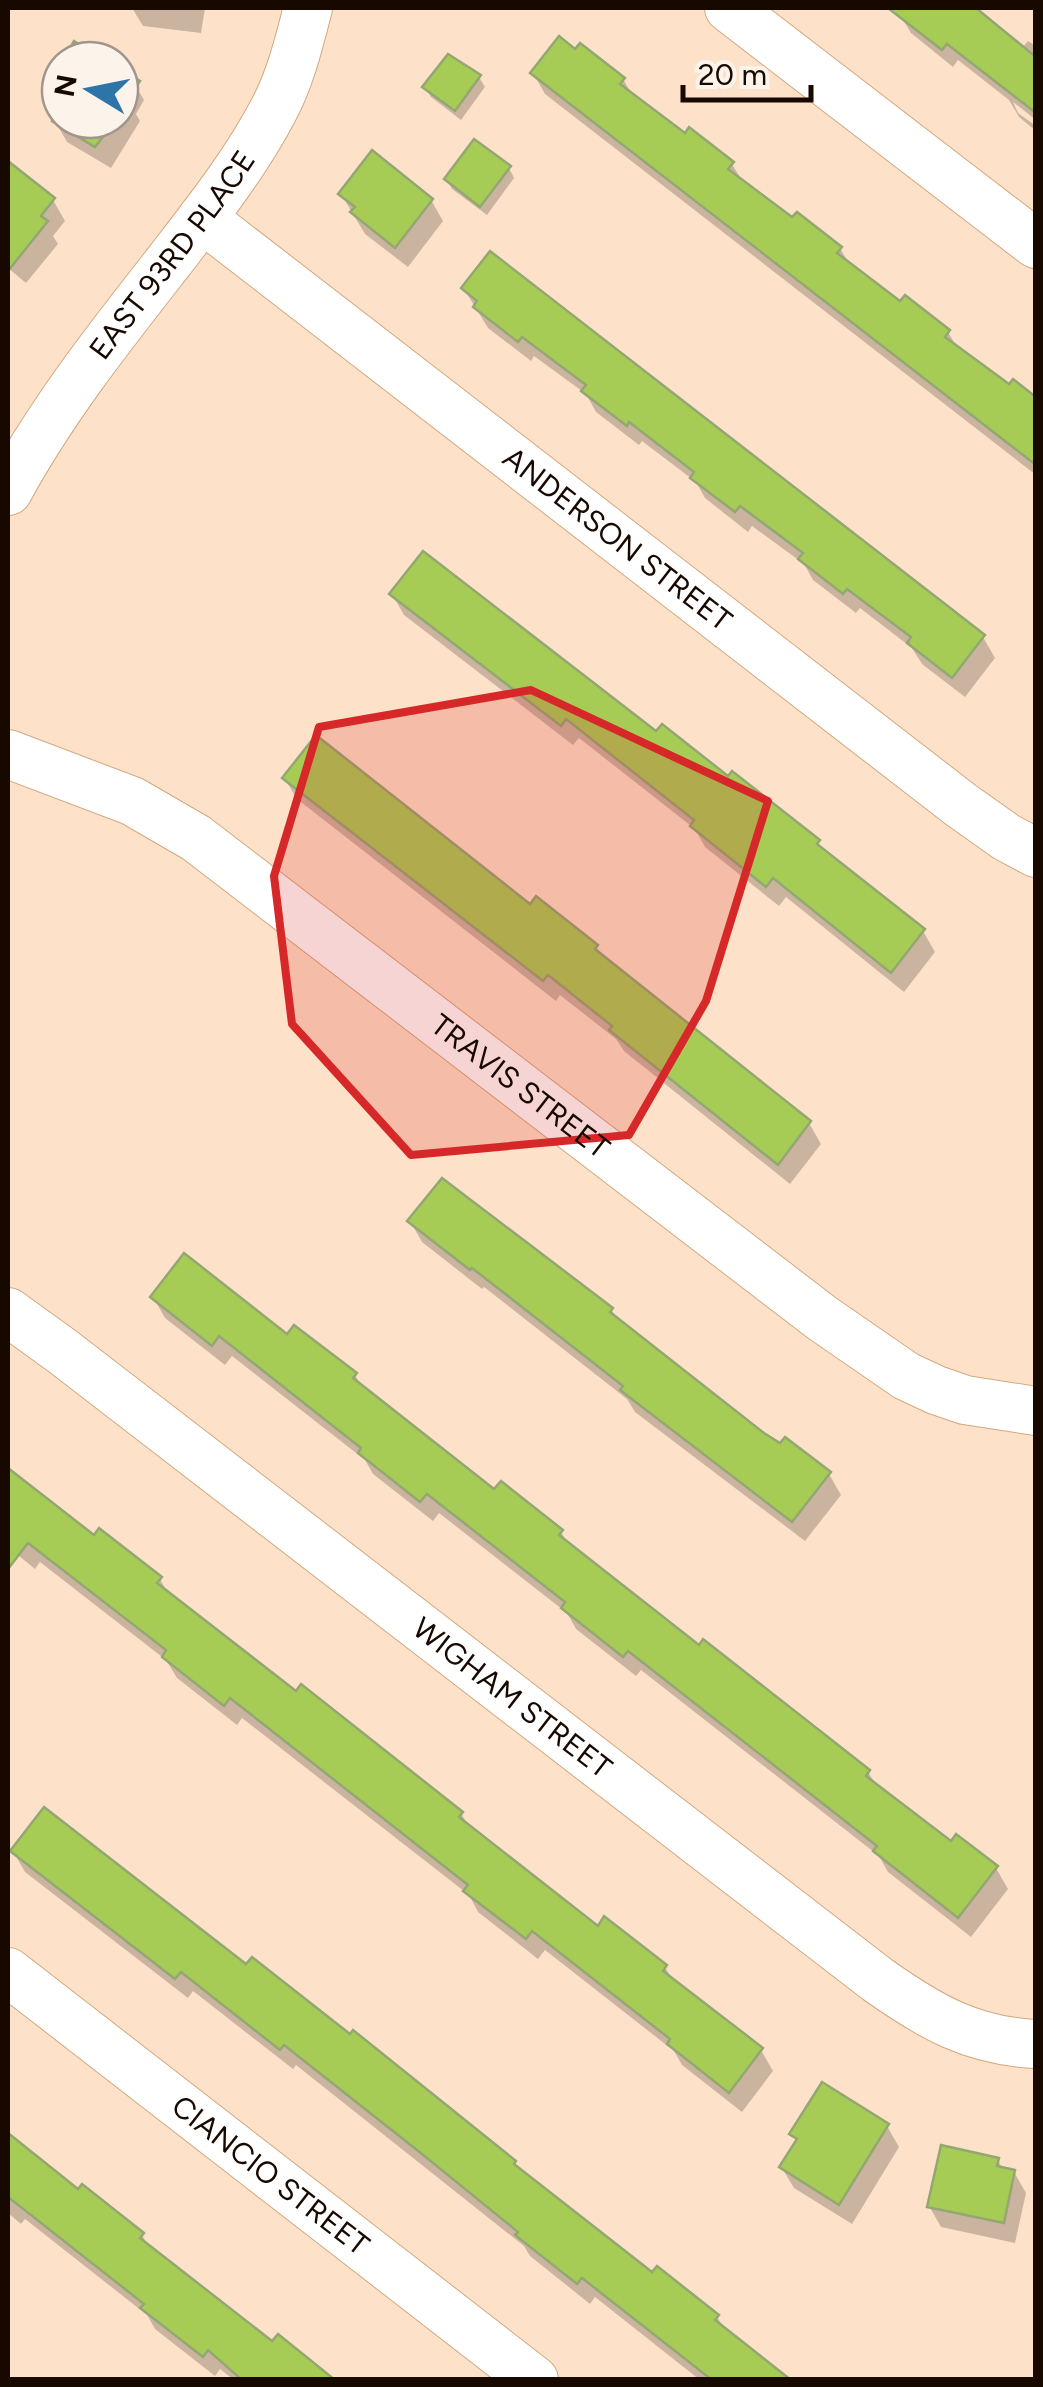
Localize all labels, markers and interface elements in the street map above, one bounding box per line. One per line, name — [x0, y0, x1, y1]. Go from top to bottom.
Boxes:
north arrow — [40, 40, 140, 140]
scale bar — [683, 40, 810, 102]
text: 20 m — [698, 56, 767, 93]
text: N — [47, 72, 84, 99]
street label: EAST 93RD PLACE — [81, 143, 263, 366]
street label: ANDERSON STREET — [496, 439, 740, 639]
street label: TRAVIS STREET — [424, 1006, 617, 1167]
street label: WIGHAM STREET — [406, 1609, 620, 1786]
street label: CIANCIO STREET — [165, 2087, 377, 2263]

